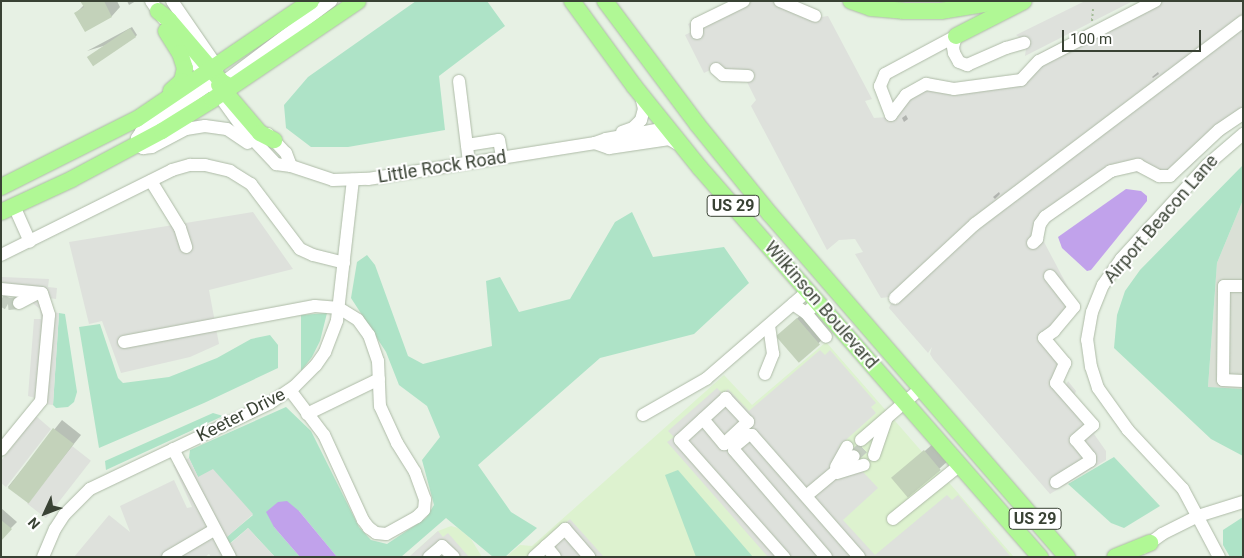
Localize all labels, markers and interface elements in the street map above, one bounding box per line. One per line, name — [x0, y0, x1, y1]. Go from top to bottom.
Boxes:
scale bar — [1064, 20, 1203, 52]
text: 100 m — [1070, 30, 1112, 48]
street label: Little Rock Road — [376, 146, 508, 188]
street label: Airport Beacon Lane — [1099, 150, 1223, 288]
road number: US 29 — [706, 192, 760, 220]
street label: Wilkinson Boulevard — [760, 237, 882, 373]
street label: Keeter Drive — [193, 383, 289, 447]
north arrow — [20, 488, 70, 538]
road number: US 29 — [1008, 506, 1062, 532]
text: N — [25, 514, 43, 532]

